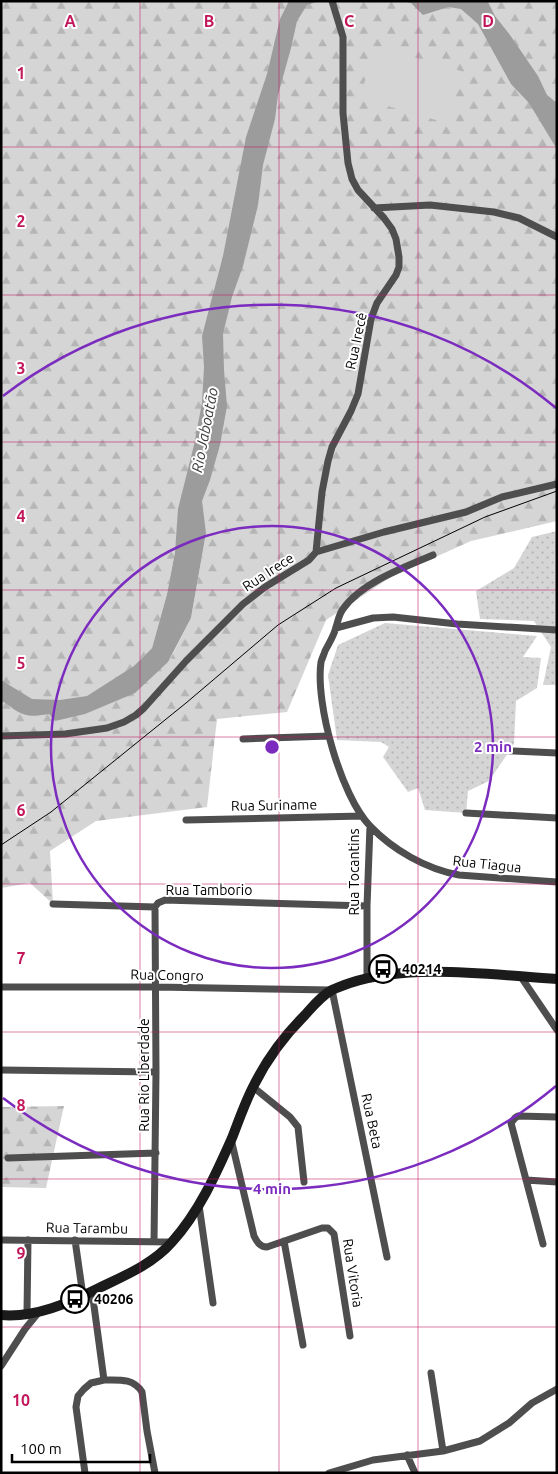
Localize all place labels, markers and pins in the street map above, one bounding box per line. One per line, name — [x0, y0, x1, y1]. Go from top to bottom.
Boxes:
centre of rings — [263, 738, 281, 756]
bus stop icon: 40214 — [368, 954, 398, 984]
place label: 40214 — [402, 961, 442, 977]
bus stop icon: 40206 — [60, 1284, 90, 1314]
place label: 40206 — [94, 1291, 134, 1307]

